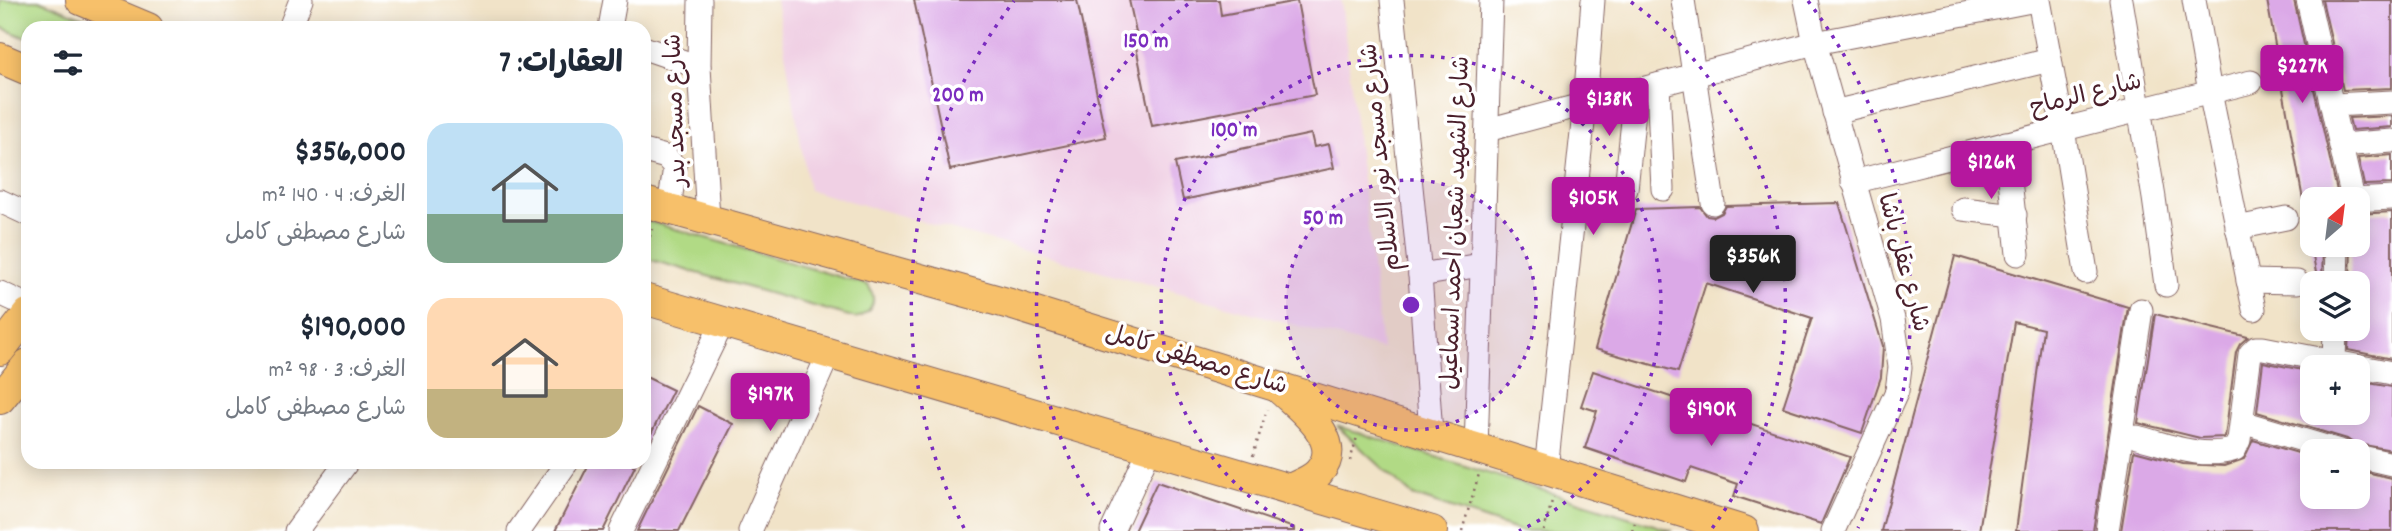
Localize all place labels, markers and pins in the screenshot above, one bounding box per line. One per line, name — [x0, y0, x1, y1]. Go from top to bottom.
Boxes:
pin: $227K — [2253, 46, 2351, 105]
pin: $138K — [1560, 78, 1658, 138]
pin: $126K — [1942, 142, 2040, 201]
pin: $105K — [1544, 177, 1642, 237]
pin: $356K — [1704, 236, 1802, 295]
centre of rings — [1399, 293, 1423, 317]
pin: $197K — [721, 374, 819, 433]
pin: $190K — [1662, 388, 1760, 448]

